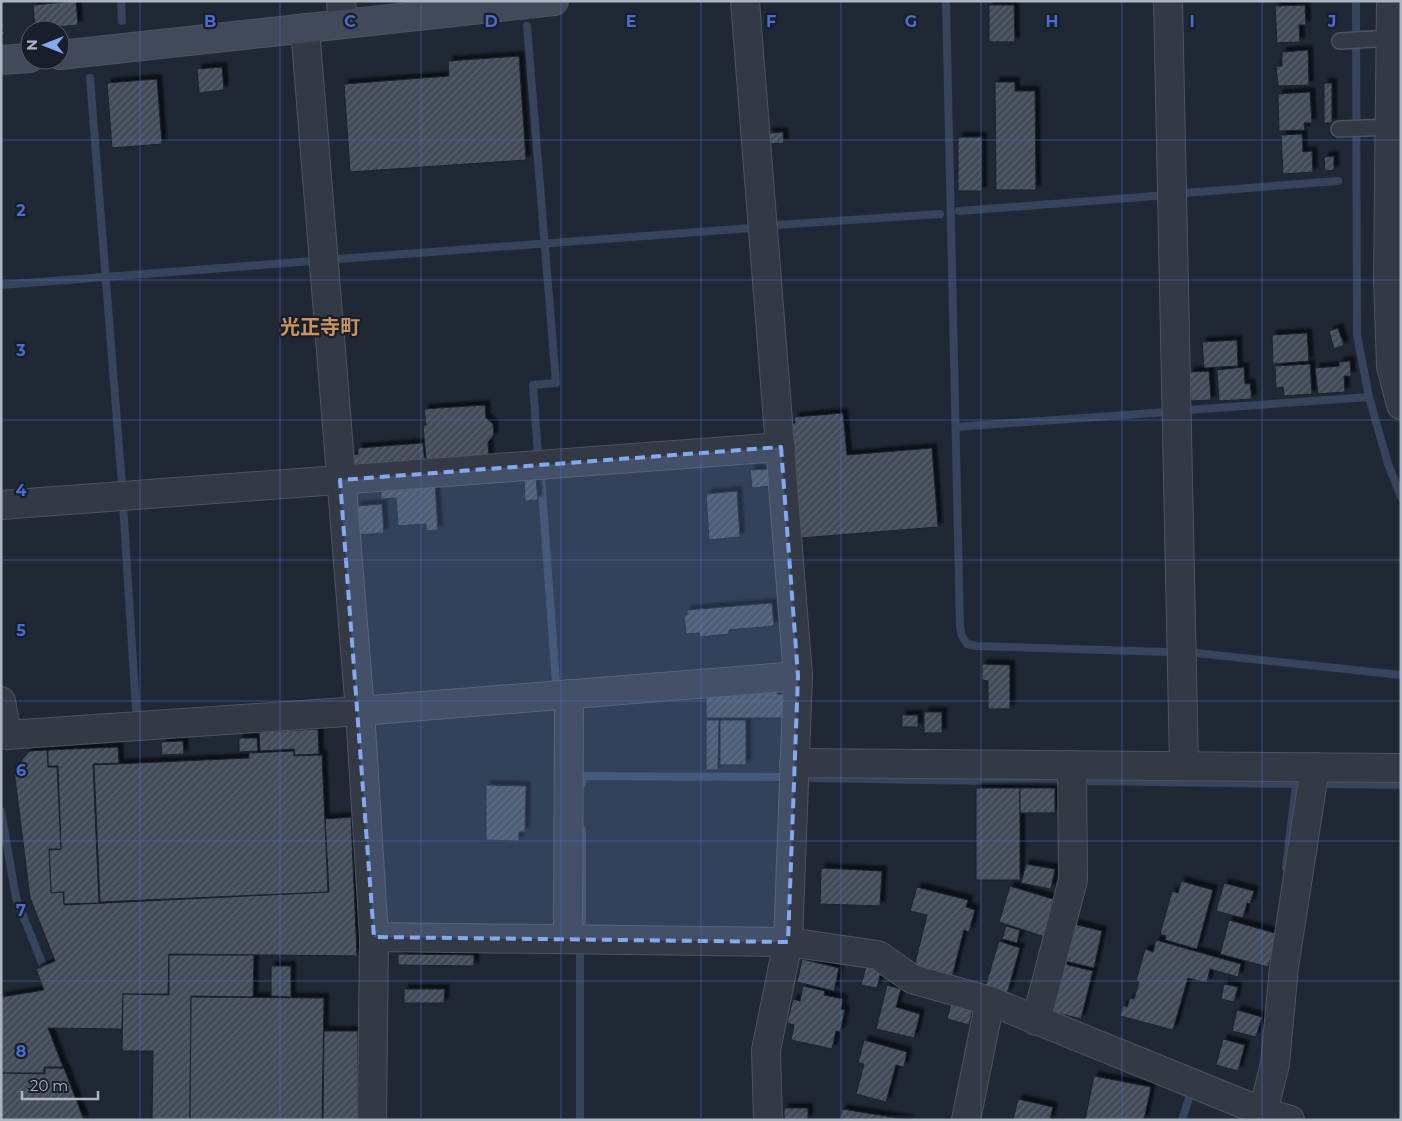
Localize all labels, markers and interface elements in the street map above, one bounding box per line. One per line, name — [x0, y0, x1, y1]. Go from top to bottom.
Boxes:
text: B — [204, 12, 216, 31]
text: C — [344, 12, 356, 31]
text: D — [484, 12, 498, 31]
text: E — [626, 12, 636, 31]
text: F — [766, 12, 776, 31]
text: G — [905, 12, 917, 31]
text: H — [1046, 12, 1058, 31]
text: I — [1189, 12, 1195, 31]
text: J — [1327, 12, 1336, 31]
north arrow — [20, 20, 70, 70]
text: N — [23, 39, 41, 51]
text: 2 — [16, 201, 26, 220]
district label: 光正寺町 — [280, 315, 360, 339]
text: 3 — [15, 341, 26, 360]
text: 4 — [15, 481, 27, 500]
text: 5 — [16, 621, 26, 640]
text: 6 — [16, 761, 26, 780]
text: 7 — [16, 901, 26, 920]
text: 8 — [16, 1042, 26, 1061]
scale bar — [22, 1068, 99, 1100]
text: 20 m — [30, 1076, 68, 1095]

